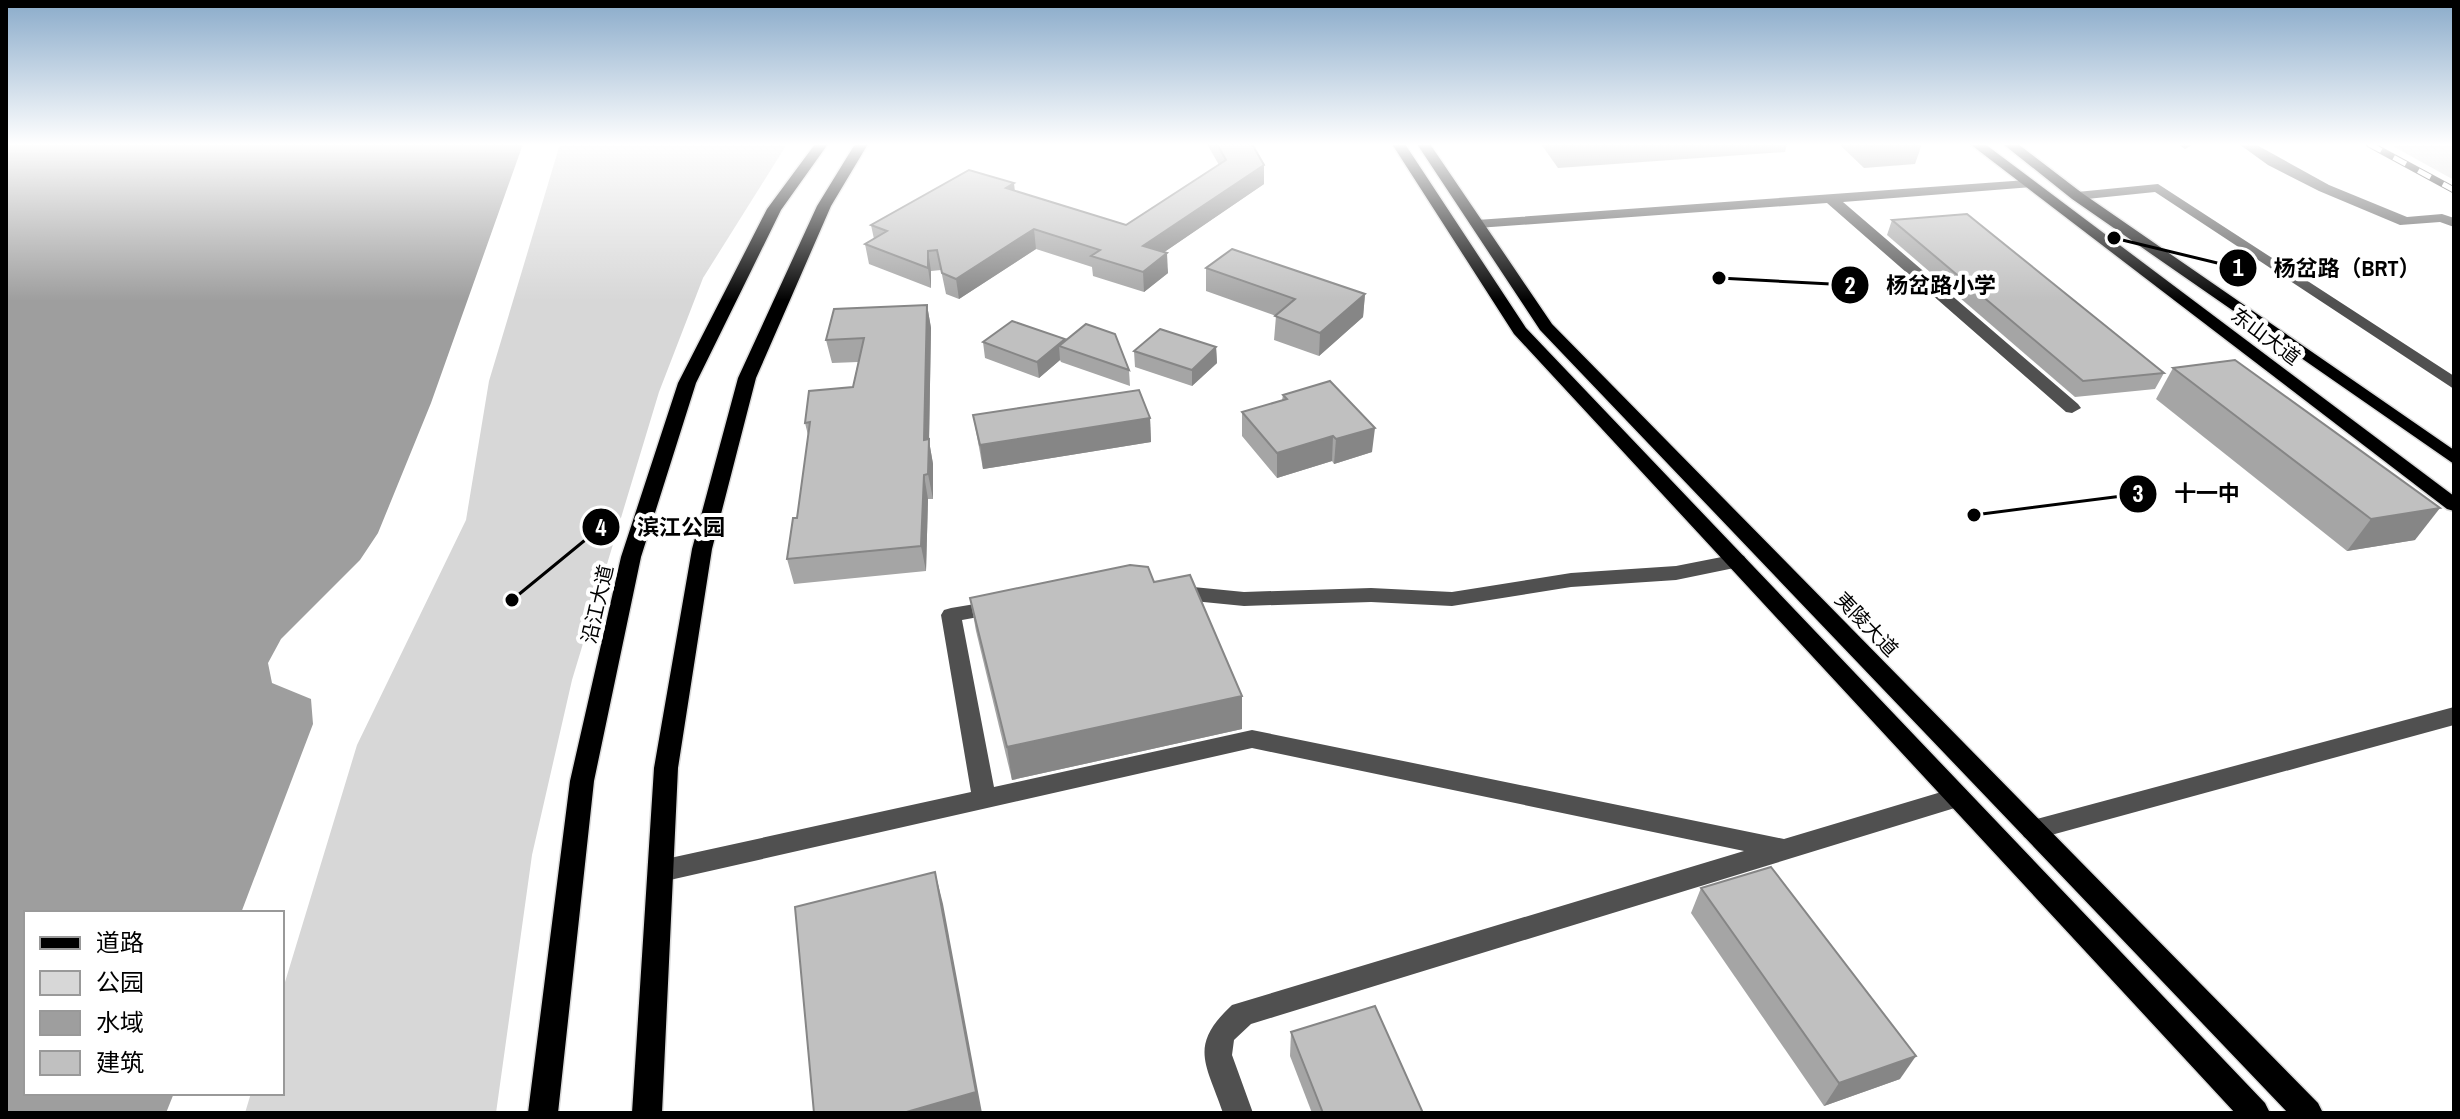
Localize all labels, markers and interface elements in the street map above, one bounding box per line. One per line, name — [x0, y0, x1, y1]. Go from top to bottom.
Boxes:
callout: 杨岔路（BRT） — [2218, 245, 2437, 291]
text: 1 — [2233, 251, 2244, 283]
text: 杨岔路（BRT） — [2273, 253, 2421, 283]
callout: 杨岔路小学 — [1830, 262, 2012, 308]
text: 2 — [1845, 269, 1856, 301]
text: 杨岔路小学 — [1886, 270, 1996, 300]
street label: 东山大道 — [2226, 301, 2306, 371]
callout: 十一中 — [2118, 471, 2256, 517]
text: 3 — [2133, 477, 2144, 509]
text: 十一中 — [2174, 478, 2240, 508]
callout: 滨江公园 — [581, 504, 741, 550]
text: 4 — [596, 511, 607, 543]
text: 滨江公园 — [637, 512, 725, 542]
street label: 沿江大道 — [575, 562, 619, 646]
street label: 夷陵大道 — [1830, 586, 1904, 662]
legend — [24, 911, 284, 1095]
text: 道路 — [96, 926, 144, 958]
text: 公园 — [96, 966, 144, 998]
text: 水域 — [96, 1006, 144, 1038]
text: 建筑 — [96, 1046, 144, 1078]

